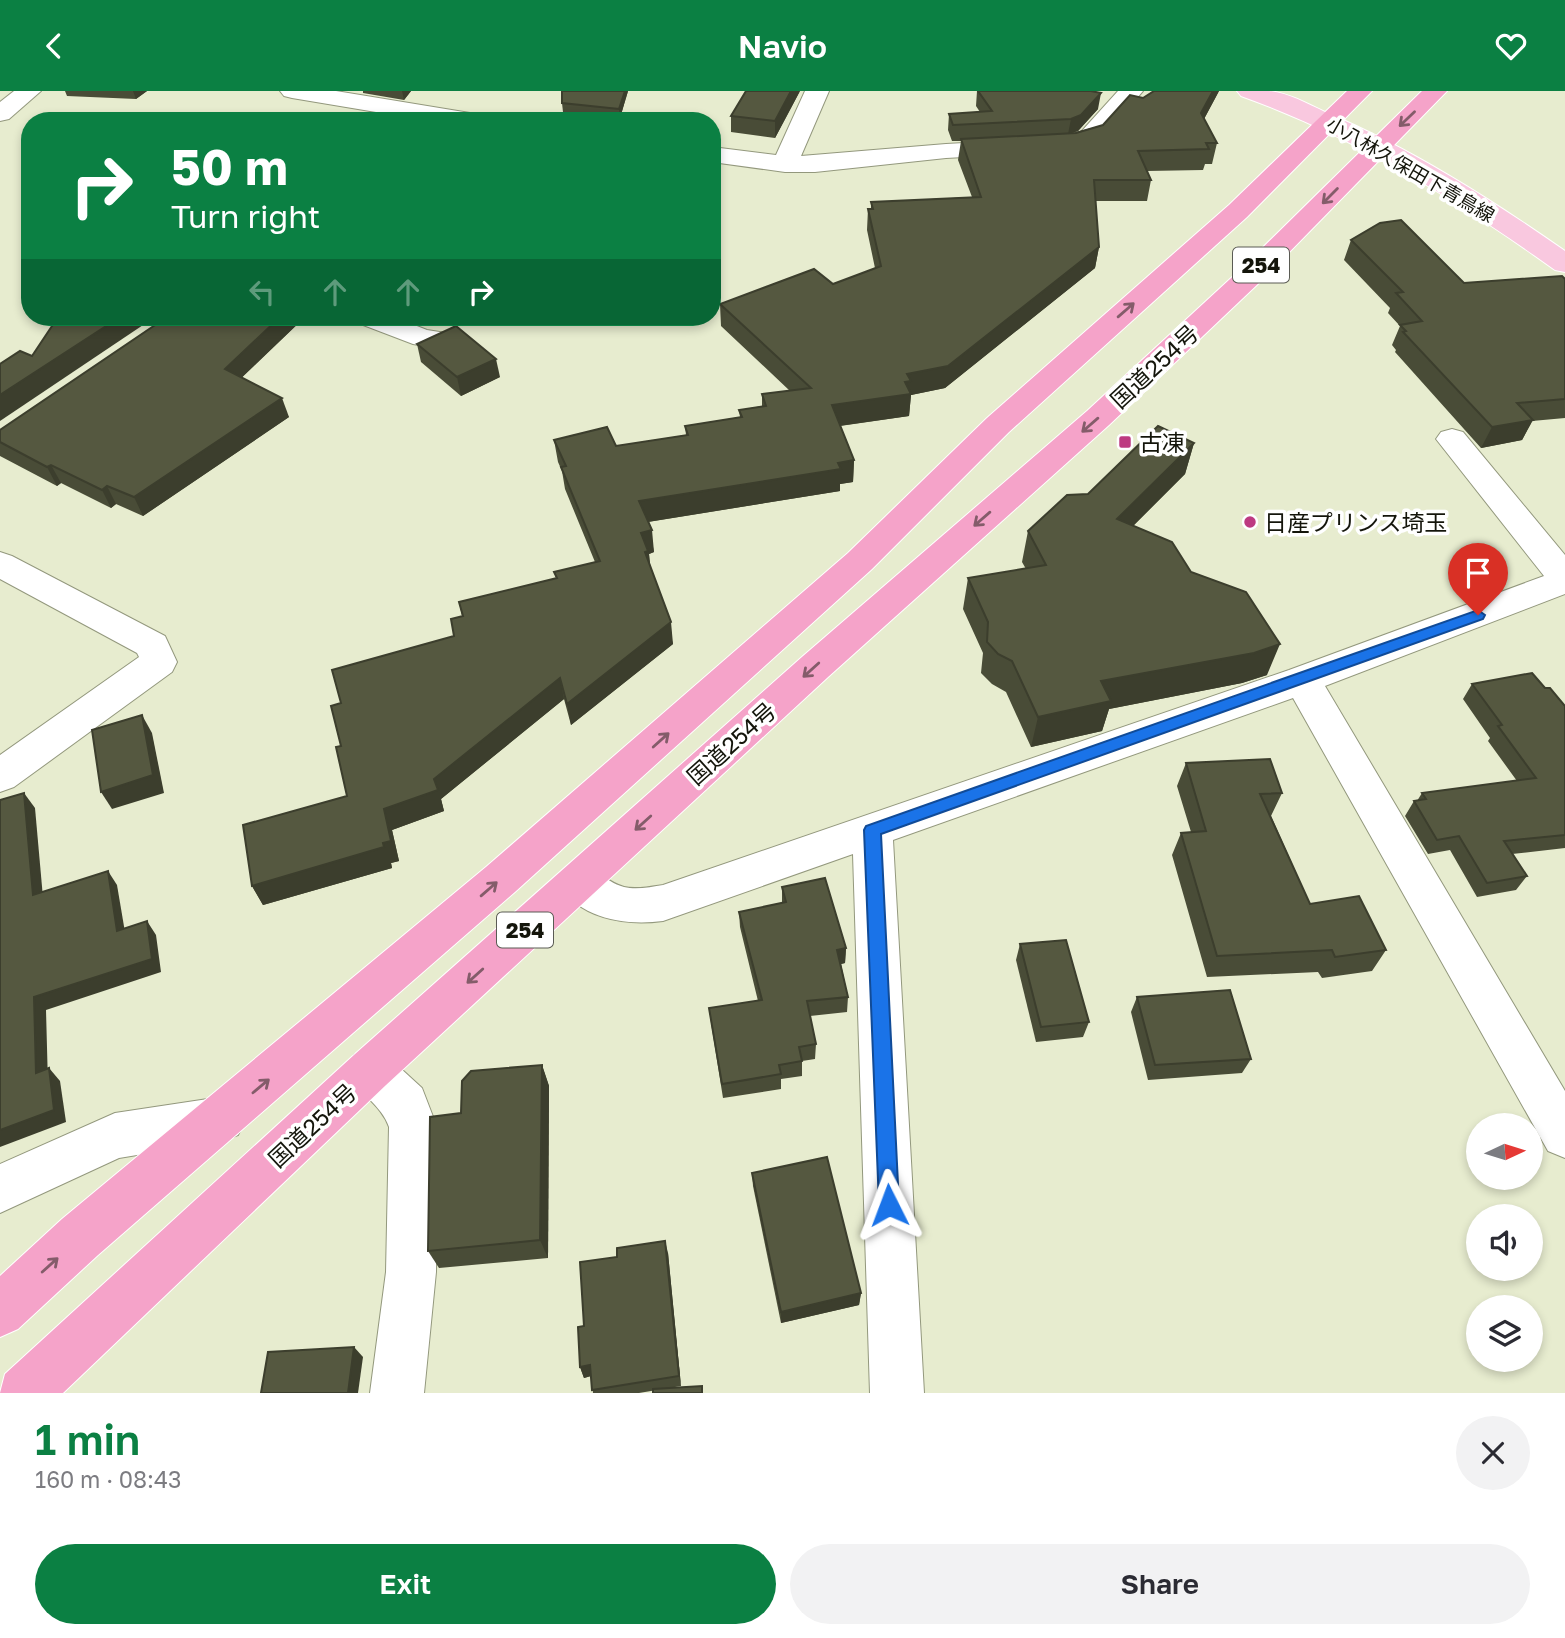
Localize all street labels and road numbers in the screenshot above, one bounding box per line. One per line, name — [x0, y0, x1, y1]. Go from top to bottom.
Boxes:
street label: 小八林久保田下青鳥線 — [1323, 112, 1499, 226]
road number: 254 — [1233, 247, 1289, 283]
street label: 国道254号 — [1104, 318, 1204, 414]
street label: 国道254号 — [681, 696, 781, 790]
road number: 254 — [497, 913, 553, 947]
street label: 国道254号 — [262, 1077, 362, 1173]

